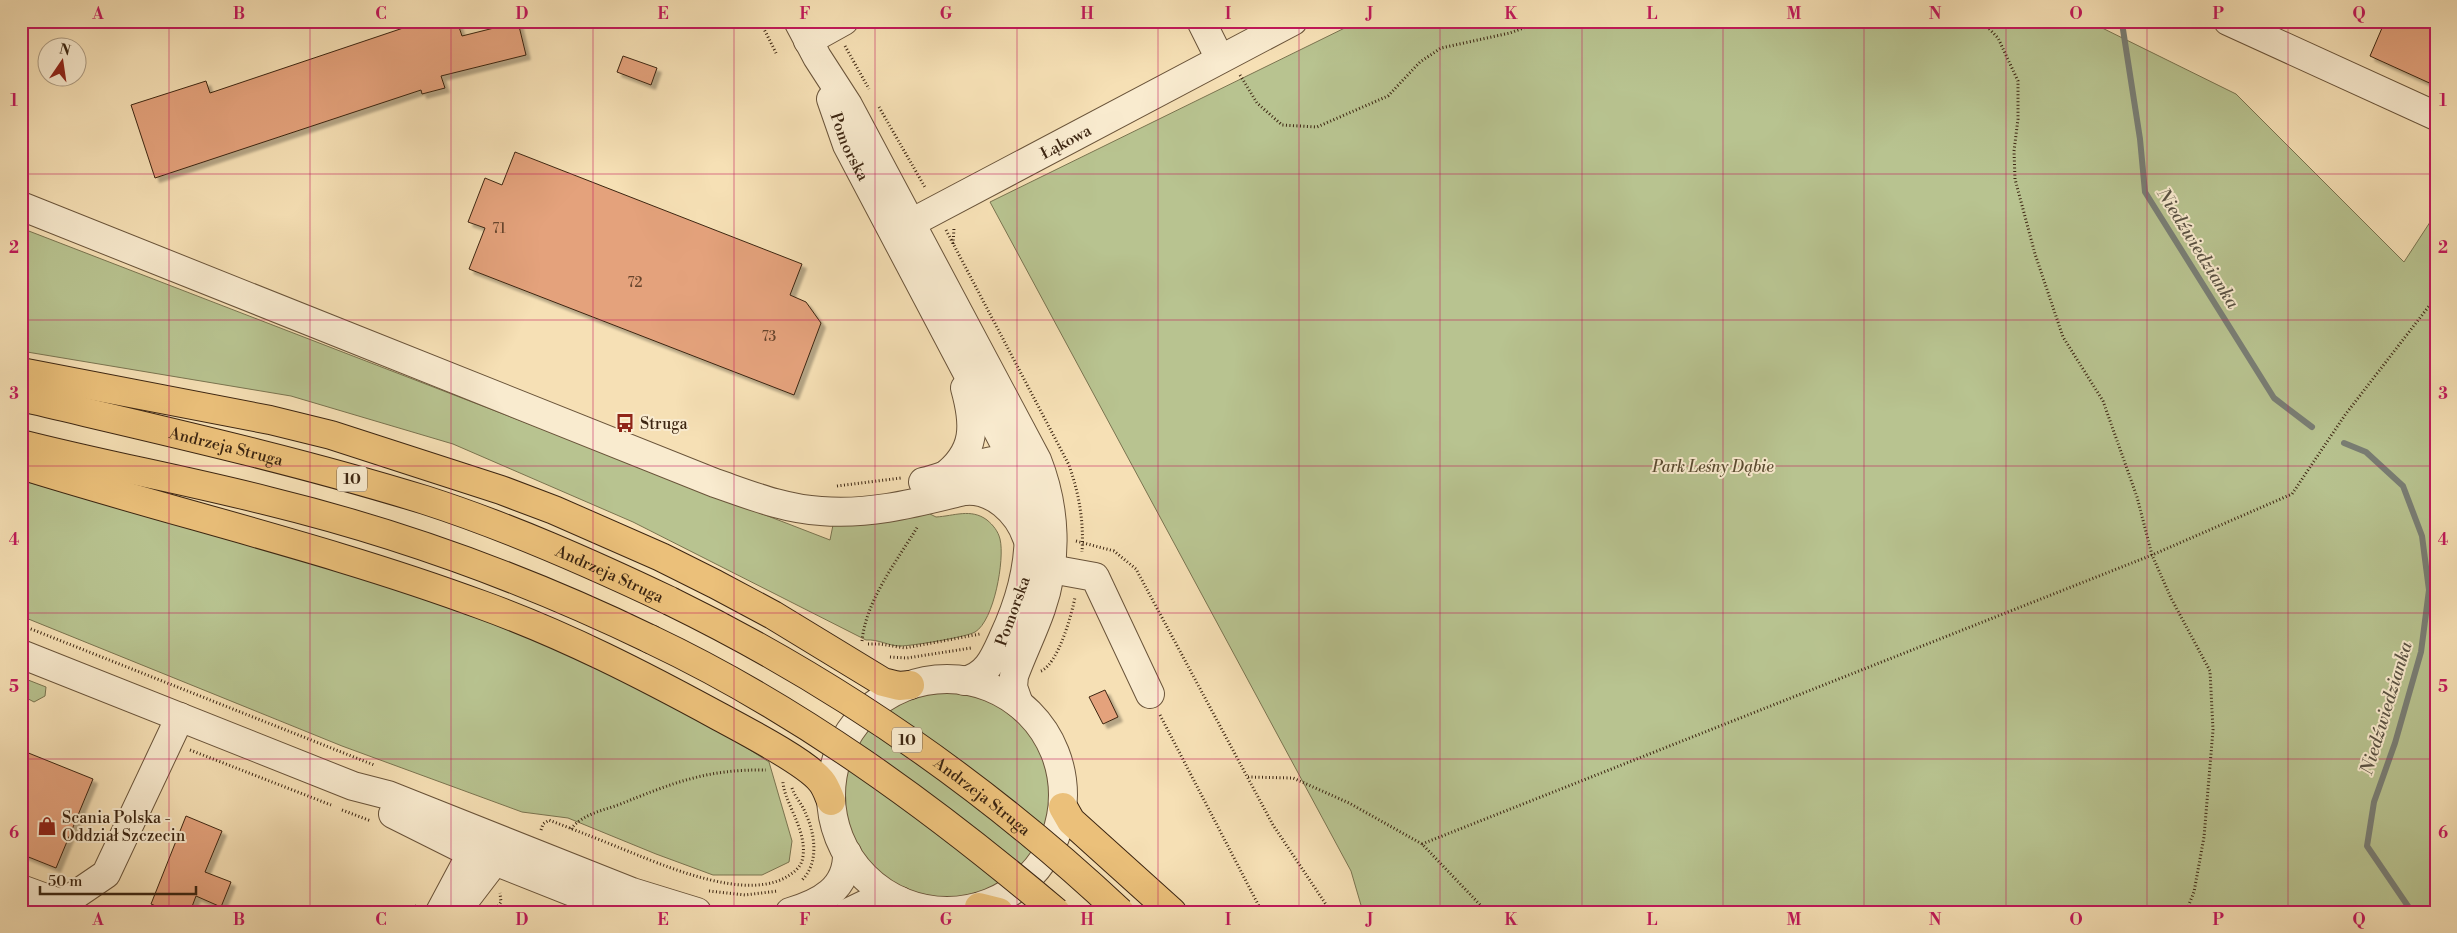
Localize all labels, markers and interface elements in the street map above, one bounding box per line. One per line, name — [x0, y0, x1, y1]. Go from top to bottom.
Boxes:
text: A — [91, 4, 104, 24]
text: B — [233, 4, 245, 24]
text: C — [375, 4, 387, 24]
text: D — [516, 4, 529, 24]
text: E — [657, 4, 669, 24]
text: F — [799, 4, 811, 24]
text: G — [940, 4, 953, 24]
text: H — [1080, 4, 1094, 24]
text: I — [1225, 4, 1231, 24]
text: J — [1365, 4, 1373, 24]
text: K — [1505, 4, 1519, 24]
text: L — [1647, 4, 1658, 24]
text: M — [1787, 4, 1802, 24]
text: N — [1929, 4, 1942, 24]
text: O — [2069, 4, 2083, 24]
text: P — [2212, 4, 2224, 24]
text: Q — [2352, 4, 2366, 24]
north arrow — [38, 38, 88, 88]
text: N — [57, 40, 72, 60]
text: 1 — [10, 91, 18, 111]
text: 1 — [2439, 91, 2447, 111]
street label: Pomorska — [825, 110, 873, 185]
street label: Łąkowa — [1037, 120, 1096, 164]
water label: Niedźwiedzianka — [2151, 183, 2244, 314]
house number: 71 — [492, 220, 506, 238]
text: 2 — [9, 238, 19, 258]
text: 2 — [2438, 238, 2448, 258]
house number: 72 — [628, 274, 642, 292]
house number: 73 — [762, 328, 777, 346]
text: 3 — [9, 384, 19, 404]
text: 3 — [2438, 384, 2448, 404]
bus stop icon: Struga — [614, 412, 636, 434]
place label: Struga — [640, 414, 689, 434]
street label: Andrzeja Struga — [166, 423, 286, 471]
park label: Park Leśny Dąbie — [1651, 457, 1774, 477]
road number: 10 — [337, 466, 367, 492]
text: 4 — [9, 530, 20, 550]
text: 4 — [2438, 530, 2449, 550]
street label: Andrzeja Struga — [551, 541, 668, 608]
street label: Pomorska — [991, 573, 1035, 649]
water label: Niedźwiedzianka — [2355, 638, 2418, 778]
text: 5 — [9, 677, 19, 697]
text: 5 — [2438, 677, 2448, 697]
road number: 10 — [892, 728, 922, 752]
street label: Andrzeja Struga — [929, 753, 1035, 841]
place label: Scania Polska - Oddział Szczecin — [62, 808, 186, 846]
shop icon: Scania Polska - Oddział Szczecin — [36, 815, 58, 837]
text: 6 — [9, 823, 19, 843]
text: 6 — [2438, 823, 2448, 843]
scale bar — [40, 863, 196, 895]
text: 50 m — [48, 872, 82, 891]
text: A — [91, 910, 104, 930]
text: B — [233, 910, 245, 930]
text: C — [375, 910, 387, 930]
text: D — [516, 910, 529, 930]
text: E — [657, 910, 669, 930]
text: F — [799, 910, 811, 930]
text: G — [940, 910, 953, 930]
text: H — [1080, 910, 1094, 930]
text: I — [1225, 910, 1231, 930]
text: J — [1365, 910, 1373, 930]
text: K — [1505, 910, 1519, 930]
text: L — [1647, 910, 1658, 930]
text: M — [1787, 910, 1802, 930]
text: N — [1929, 910, 1942, 930]
text: O — [2069, 910, 2083, 930]
text: P — [2212, 910, 2224, 930]
text: Q — [2352, 910, 2366, 930]

